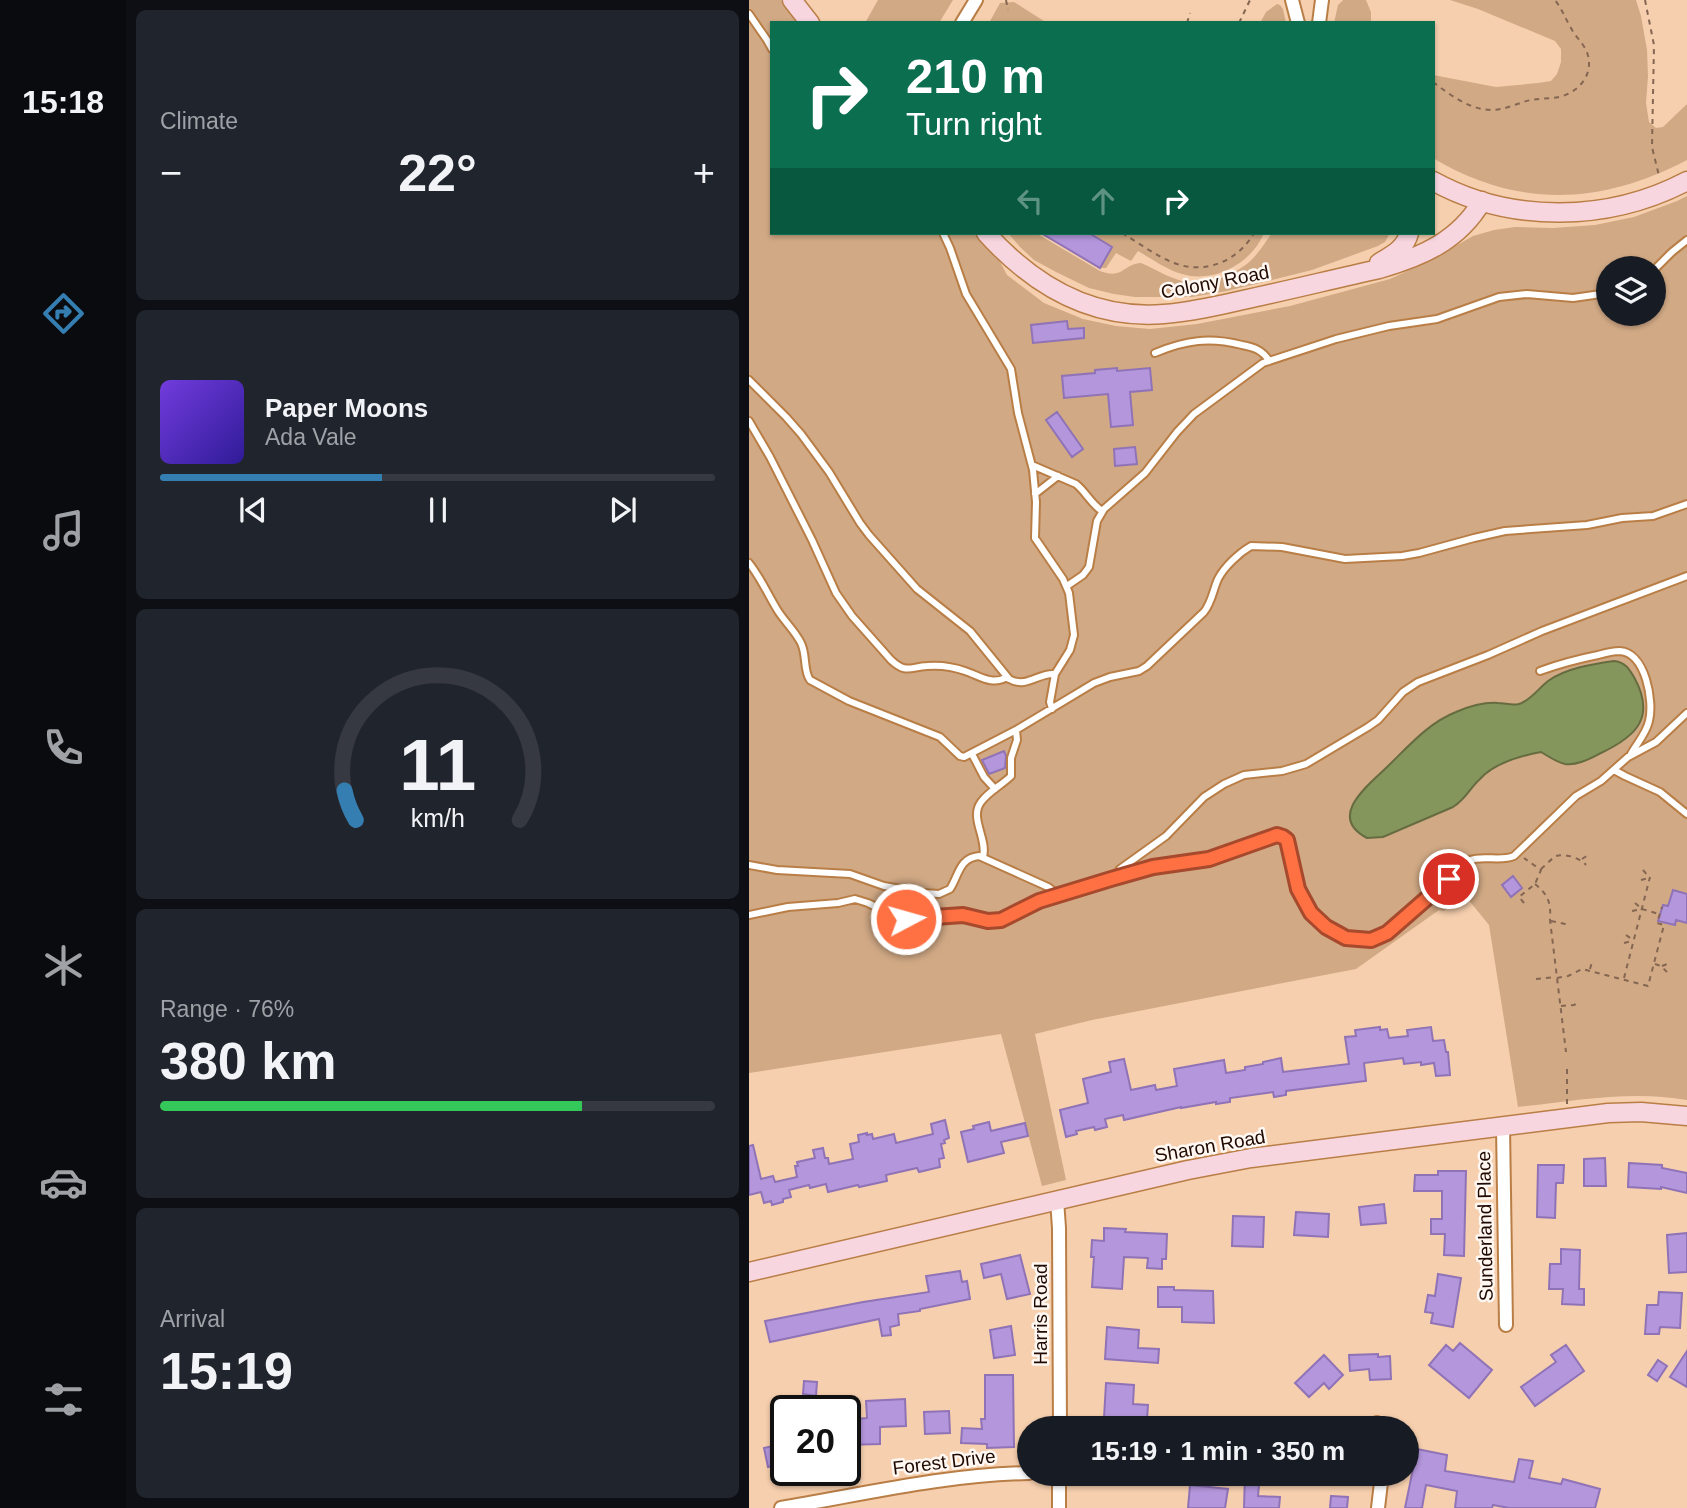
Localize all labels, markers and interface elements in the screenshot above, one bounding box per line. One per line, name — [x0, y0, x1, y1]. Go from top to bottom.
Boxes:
icon: right — [791, 49, 882, 140]
text: 210 m — [906, 49, 1045, 103]
text: 15:18 — [22, 84, 104, 120]
text: Turn right — [906, 106, 1042, 142]
text: Climate — [160, 108, 238, 134]
text: 22° — [398, 144, 477, 202]
text: − — [160, 152, 182, 194]
text: + — [693, 152, 715, 194]
icon: left — [1011, 182, 1049, 220]
icon: ahead — [1084, 182, 1122, 220]
icon: right — [1157, 182, 1195, 220]
map controls — [1596, 256, 1666, 326]
button: layers — [1596, 256, 1666, 326]
street label: Colony Road — [1159, 261, 1271, 303]
icon: directions — [39, 289, 88, 338]
text: Paper Moons — [265, 393, 428, 423]
text: Ada Vale — [265, 424, 357, 450]
icon: previous — [234, 491, 272, 529]
icon: pause — [419, 491, 457, 529]
icon: next — [604, 491, 642, 529]
icon: music — [39, 506, 88, 555]
icon: phone — [39, 723, 88, 772]
text: 11 — [399, 724, 476, 805]
text: km/h — [410, 804, 465, 832]
pin — [1419, 849, 1479, 909]
icon: arrive — [1430, 860, 1468, 898]
position arrow — [869, 882, 943, 956]
icon: climate — [39, 941, 88, 990]
text: Range · 76% — [160, 996, 294, 1022]
text: 380 km — [160, 1032, 336, 1090]
street label: Sharon Road — [1153, 1126, 1267, 1166]
street label: Sunderland Place — [1473, 1151, 1497, 1301]
icon: car — [39, 1158, 88, 1207]
street label: Harris Road — [1030, 1263, 1051, 1365]
text: Arrival — [160, 1306, 225, 1332]
text: 15:19 — [160, 1342, 293, 1400]
icon: filters — [39, 1375, 88, 1424]
speed limit sign: 20 — [770, 1395, 861, 1486]
text: 15:19 · 1 min · 350 m — [1091, 1436, 1345, 1466]
street label: Forest Drive — [891, 1445, 997, 1479]

